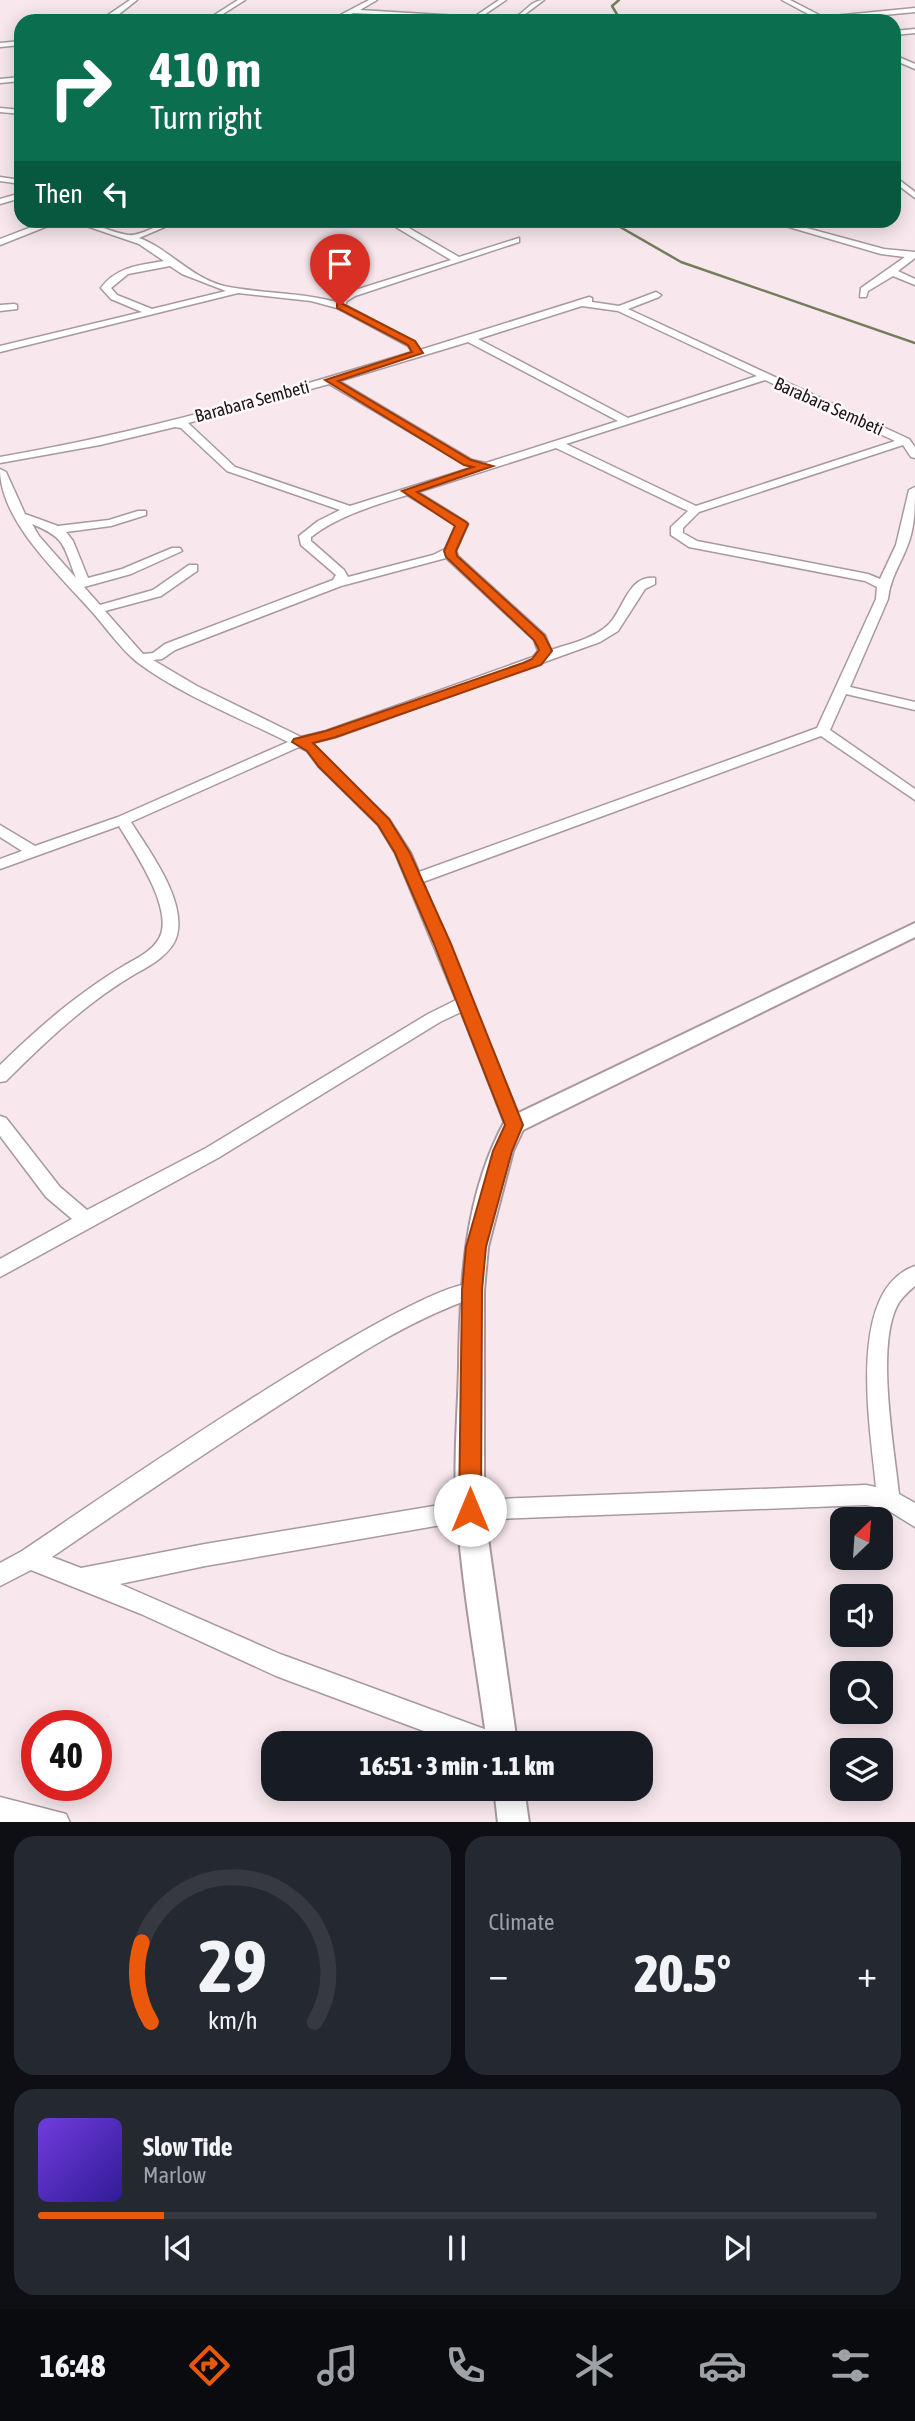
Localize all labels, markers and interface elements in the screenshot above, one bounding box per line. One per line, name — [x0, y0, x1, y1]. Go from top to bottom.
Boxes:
text: 410 m — [150, 41, 261, 97]
icon: right — [35, 42, 126, 133]
text: Turn right — [150, 99, 263, 136]
icon: left — [97, 175, 135, 213]
text: Then — [35, 179, 83, 209]
pin — [310, 234, 370, 306]
icon: arrive — [321, 245, 359, 283]
street label: Barabara Sembeti — [771, 372, 887, 440]
street label: Barabara Sembeti — [192, 376, 312, 426]
position arrow — [433, 1473, 507, 1547]
north arrow — [830, 1507, 892, 1570]
map controls — [830, 1507, 893, 1801]
button: sound — [830, 1584, 893, 1647]
button: search — [830, 1661, 893, 1724]
speed limit sign: 40 — [21, 1710, 112, 1801]
button: layers — [830, 1738, 893, 1801]
text: 16:51 · 3 min · 1.1 km — [360, 1751, 554, 1781]
text: Climate — [489, 1909, 554, 1935]
text: 29 — [198, 1924, 266, 2007]
text: 20.5° — [634, 1943, 731, 2003]
text: − — [489, 1952, 508, 1995]
text: + — [857, 1952, 877, 1995]
text: km/h — [207, 2005, 257, 2033]
text: Slow Tide — [143, 2132, 233, 2162]
text: Marlow — [143, 2162, 206, 2188]
icon: previous — [159, 2229, 197, 2267]
icon: pause — [438, 2229, 476, 2267]
icon: next — [718, 2229, 756, 2267]
icon: directions — [185, 2341, 234, 2390]
icon: music — [313, 2341, 362, 2390]
icon: phone — [441, 2341, 490, 2390]
icon: climate — [570, 2341, 619, 2390]
icon: car — [698, 2341, 747, 2390]
icon: filters — [826, 2341, 875, 2390]
text: 16:48 — [40, 2347, 106, 2384]

